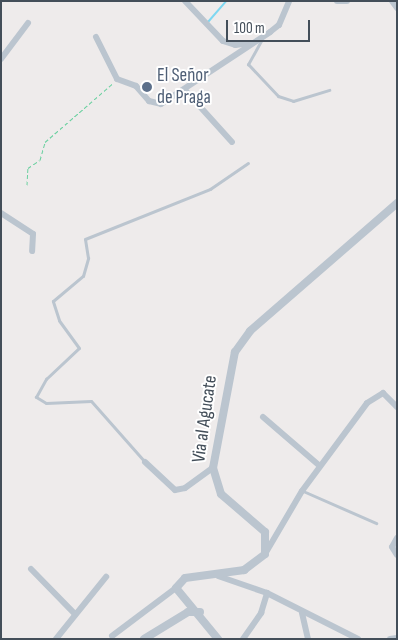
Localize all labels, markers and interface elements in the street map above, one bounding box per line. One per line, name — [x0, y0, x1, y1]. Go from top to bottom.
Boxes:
scale bar — [228, 10, 312, 42]
text: 100 m — [234, 19, 265, 38]
place label: El Señor de Praga — [157, 65, 211, 109]
marker: El Señor de Praga — [141, 81, 153, 93]
street label: Via al Agucate — [188, 374, 222, 464]

